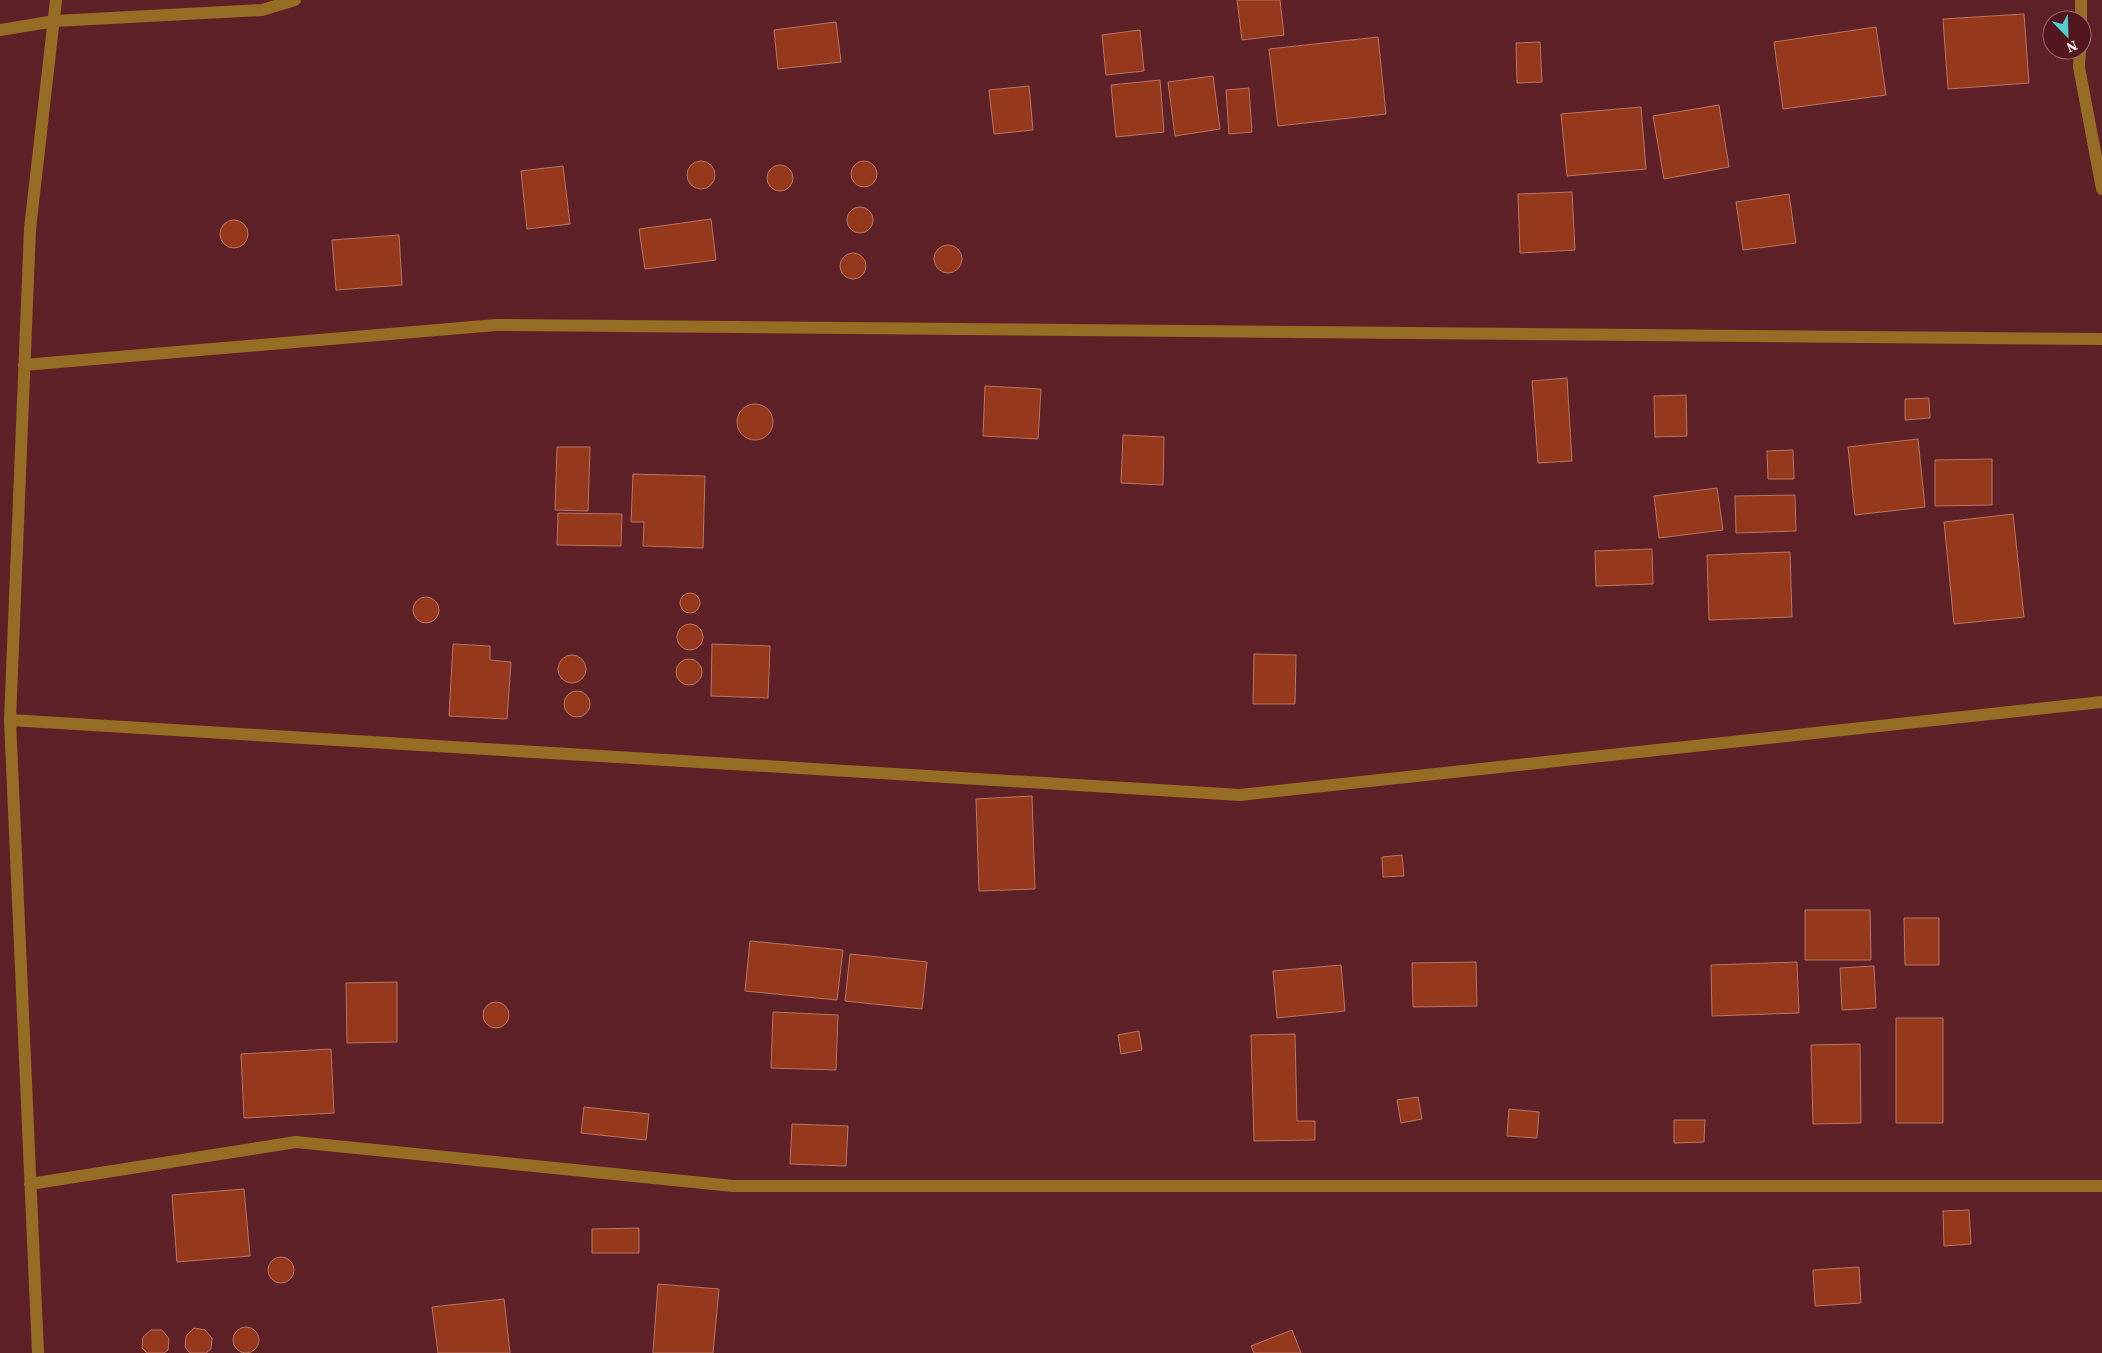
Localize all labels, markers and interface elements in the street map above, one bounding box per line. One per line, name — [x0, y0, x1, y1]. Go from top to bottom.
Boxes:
north arrow — [2042, 10, 2092, 60]
text: N — [2063, 36, 2081, 58]

